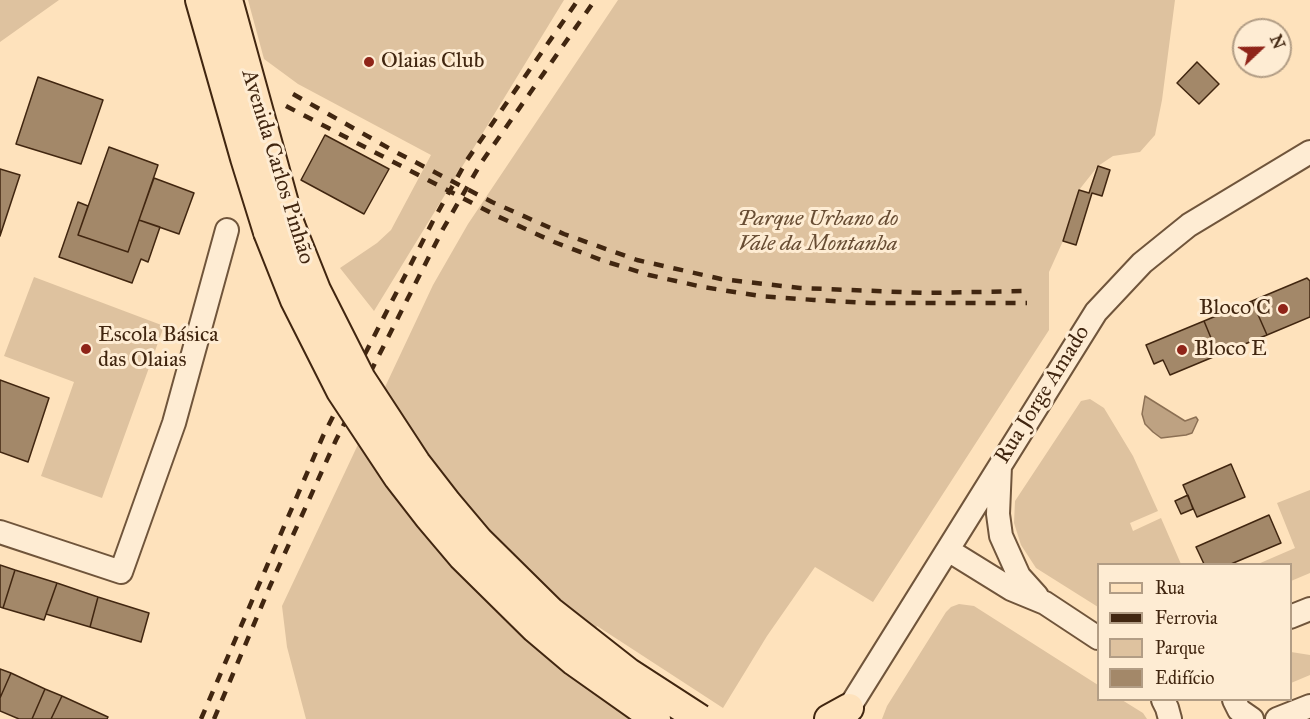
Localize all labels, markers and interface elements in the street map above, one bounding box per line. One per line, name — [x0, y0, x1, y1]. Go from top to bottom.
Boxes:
north arrow — [1232, 18, 1292, 78]
text: N — [1266, 32, 1289, 52]
place label: Olaias Club — [381, 49, 484, 75]
marker: Olaias Club — [362, 55, 376, 69]
street label: Avenida Carlos Pinhão — [235, 67, 319, 267]
park label: Parque Urbano do Vale da Montanha — [738, 207, 898, 258]
place label: Bloco C — [1199, 296, 1271, 322]
marker: Bloco C — [1276, 302, 1290, 316]
street label: Rua Jorge Amado — [990, 321, 1096, 469]
place label: Escola Básica das Olaias — [98, 323, 219, 374]
place label: Bloco E — [1194, 337, 1267, 363]
marker: Escola Básica das Olaias — [79, 342, 93, 356]
marker: Bloco E — [1175, 343, 1189, 357]
legend — [1097, 563, 1292, 701]
text: Rua — [1155, 577, 1185, 599]
text: Ferrovia — [1155, 607, 1218, 629]
text: Parque — [1155, 637, 1205, 659]
text: Edifício — [1155, 667, 1214, 689]

